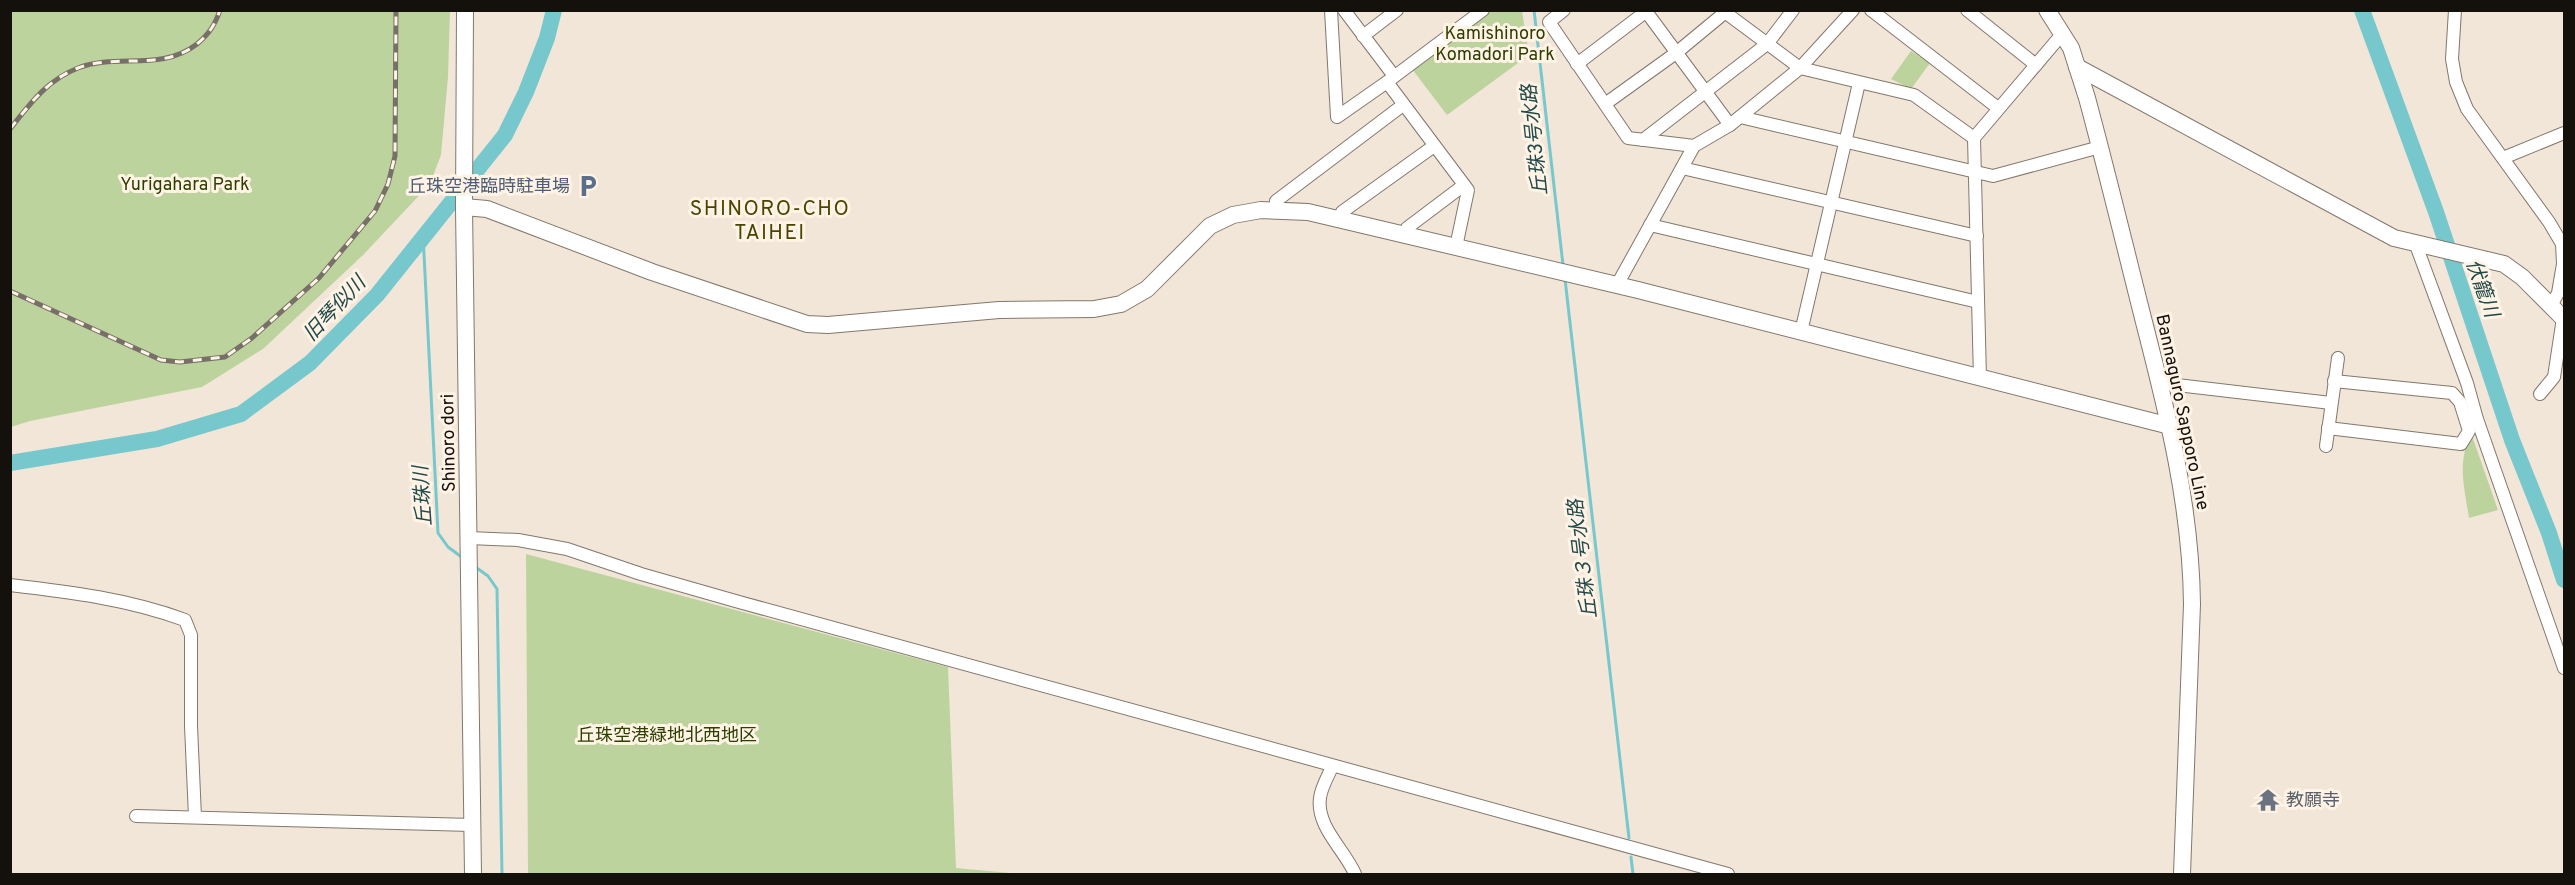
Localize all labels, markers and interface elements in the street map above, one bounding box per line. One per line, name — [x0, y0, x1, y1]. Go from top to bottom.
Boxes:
park label: Kamishinoro Komadori Park — [1435, 23, 1555, 67]
water label: 丘珠3号水路 — [1517, 81, 1555, 197]
parking icon: 丘珠空港臨時駐車場 — [575, 173, 601, 199]
park label: Yurigahara Park — [120, 174, 250, 197]
place label: 丘珠空港臨時駐車場 — [408, 176, 570, 199]
district label: SHINORO-CHO TAIHEI — [690, 196, 850, 247]
water label: 伏籠川 — [2459, 256, 2504, 323]
water label: 旧琴似川 — [299, 270, 374, 347]
street label: Bannaguro Sapporo Line — [2150, 312, 2214, 512]
street label: Shinoro dori — [437, 394, 462, 492]
water label: 丘珠川 — [409, 463, 439, 527]
water label: 丘珠３号水路 — [1564, 496, 1604, 620]
park label: 丘珠空港緑地北西地区 — [577, 725, 757, 748]
temple icon: 教願寺 — [2255, 787, 2281, 813]
place label: 教願寺 — [2286, 790, 2340, 813]

